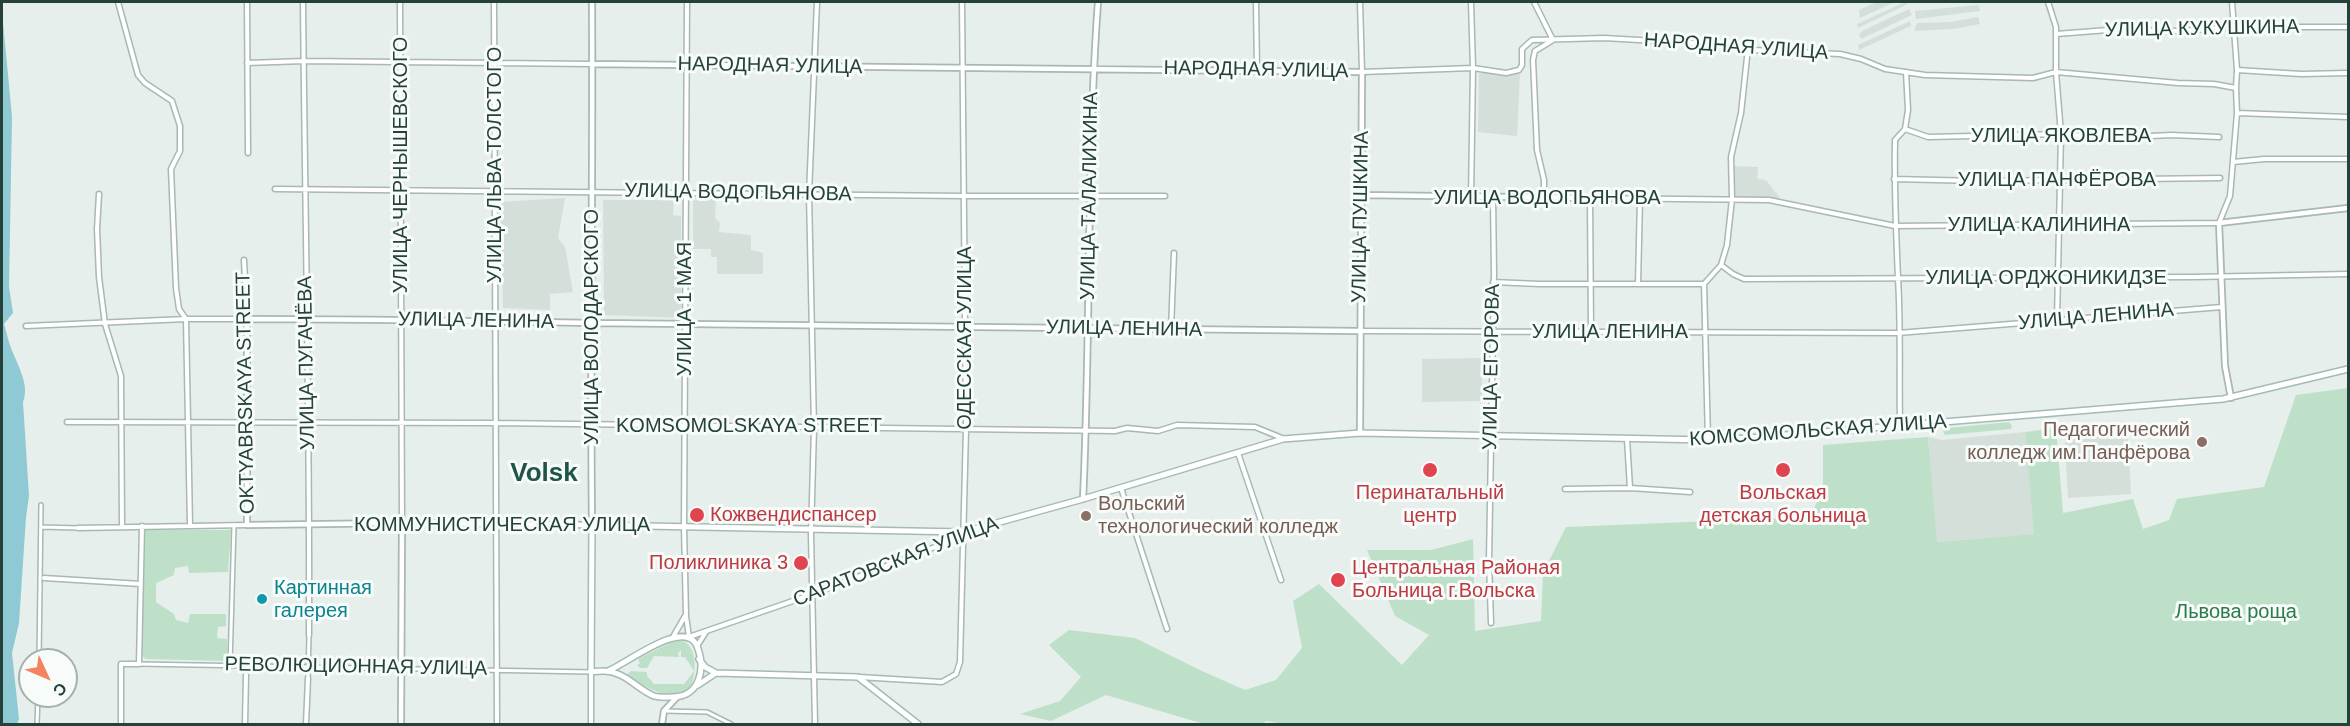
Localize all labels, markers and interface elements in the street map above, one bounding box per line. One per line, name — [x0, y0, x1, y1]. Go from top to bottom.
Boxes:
street label: УЛИЦА КУКУШКИНА — [2105, 15, 2299, 43]
street label: НАРОДНАЯ УЛИЦА — [1643, 29, 1829, 65]
street label: УЛИЦА ЧЕРНЫШЕВСКОГО — [389, 37, 413, 293]
street label: УЛИЦА ЛЬВА ТОЛСТОГО — [483, 47, 507, 283]
street label: НАРОДНАЯ УЛИЦА — [677, 52, 863, 80]
street label: НАРОДНАЯ УЛИЦА — [1163, 56, 1349, 84]
street label: УЛИЦА ТАЛАЛИХИНА — [1076, 92, 1104, 300]
street label: УЛИЦА ЯКОВЛЕВА — [1971, 124, 2151, 148]
street label: УЛИЦА ПУШКИНА — [1347, 131, 1375, 303]
street label: УЛИЦА ПАНФЁРОВА — [1958, 168, 2156, 192]
street label: УЛИЦА ВОДОПЬЯНОВА — [624, 179, 852, 207]
street label: УЛИЦА ВОДОПЬЯНОВА — [1433, 186, 1661, 210]
street label: УЛИЦА ВОЛОДАРСКОГО — [580, 209, 604, 445]
street label: УЛИЦА КАЛИНИНА — [1948, 213, 2130, 237]
street label: УЛИЦА 1 МАЯ — [673, 242, 697, 376]
street label: ОДЕССКАЯ УЛИЦА — [953, 246, 977, 430]
street label: УЛИЦА ОРДЖОНИКИДЗЕ — [1925, 266, 2167, 290]
street label: OKTYABRSKAYA STREET — [232, 272, 260, 514]
street label: УЛИЦА ПУГАЧЁВА — [293, 276, 321, 450]
street label: УЛИЦА ЕГОРОВА — [1479, 284, 1505, 450]
street label: УЛИЦА ЛЕНИНА — [2017, 298, 2175, 336]
street label: УЛИЦА ЛЕНИНА — [398, 308, 554, 334]
street label: УЛИЦА ЛЕНИНА — [1046, 316, 1202, 342]
street label: УЛИЦА ЛЕНИНА — [1532, 320, 1688, 344]
street label: КОМСОМОЛЬСКАЯ УЛИЦА — [1688, 410, 1948, 452]
street label: KOMSOMOLSKAYA STREET — [616, 414, 882, 438]
place label: Педагогический колледж им.Панфёрова — [1967, 418, 2190, 465]
marker: Педагогический колледж им.Панфёрова — [2195, 435, 2209, 449]
district label: Volsk — [510, 458, 578, 490]
marker: Перинатальный центр — [1421, 461, 1439, 479]
marker: Вольская детская больница — [1774, 461, 1792, 479]
place label: Перинатальный центр — [1356, 481, 1504, 528]
place label: Вольская детская больница — [1700, 481, 1866, 528]
place label: Вольский технологический колледж — [1098, 492, 1338, 539]
place label: Кожвендиспансер — [710, 503, 877, 527]
marker: Кожвендиспансер — [688, 506, 706, 524]
marker: Вольский технологический колледж — [1079, 509, 1093, 523]
street label: САРАТОВСКАЯ УЛИЦА — [790, 512, 1002, 612]
street label: КОММУНИСТИЧЕСКАЯ УЛИЦА — [354, 513, 650, 537]
place label: Поликлиника 3 — [649, 551, 788, 575]
marker: Поликлиника 3 — [792, 554, 810, 572]
place label: Центральная Районая Больница г.Вольска — [1352, 556, 1560, 603]
marker: Центральная Районая Больница г.Вольска — [1329, 571, 1347, 589]
place label: Картинная галерея — [274, 576, 372, 623]
marker: Картинная галерея — [255, 592, 269, 606]
park label: Львова роща — [2175, 600, 2297, 624]
north arrow — [18, 648, 78, 708]
street label: РЕВОЛЮЦИОННАЯ УЛИЦА — [224, 653, 488, 681]
text: С — [50, 679, 70, 700]

